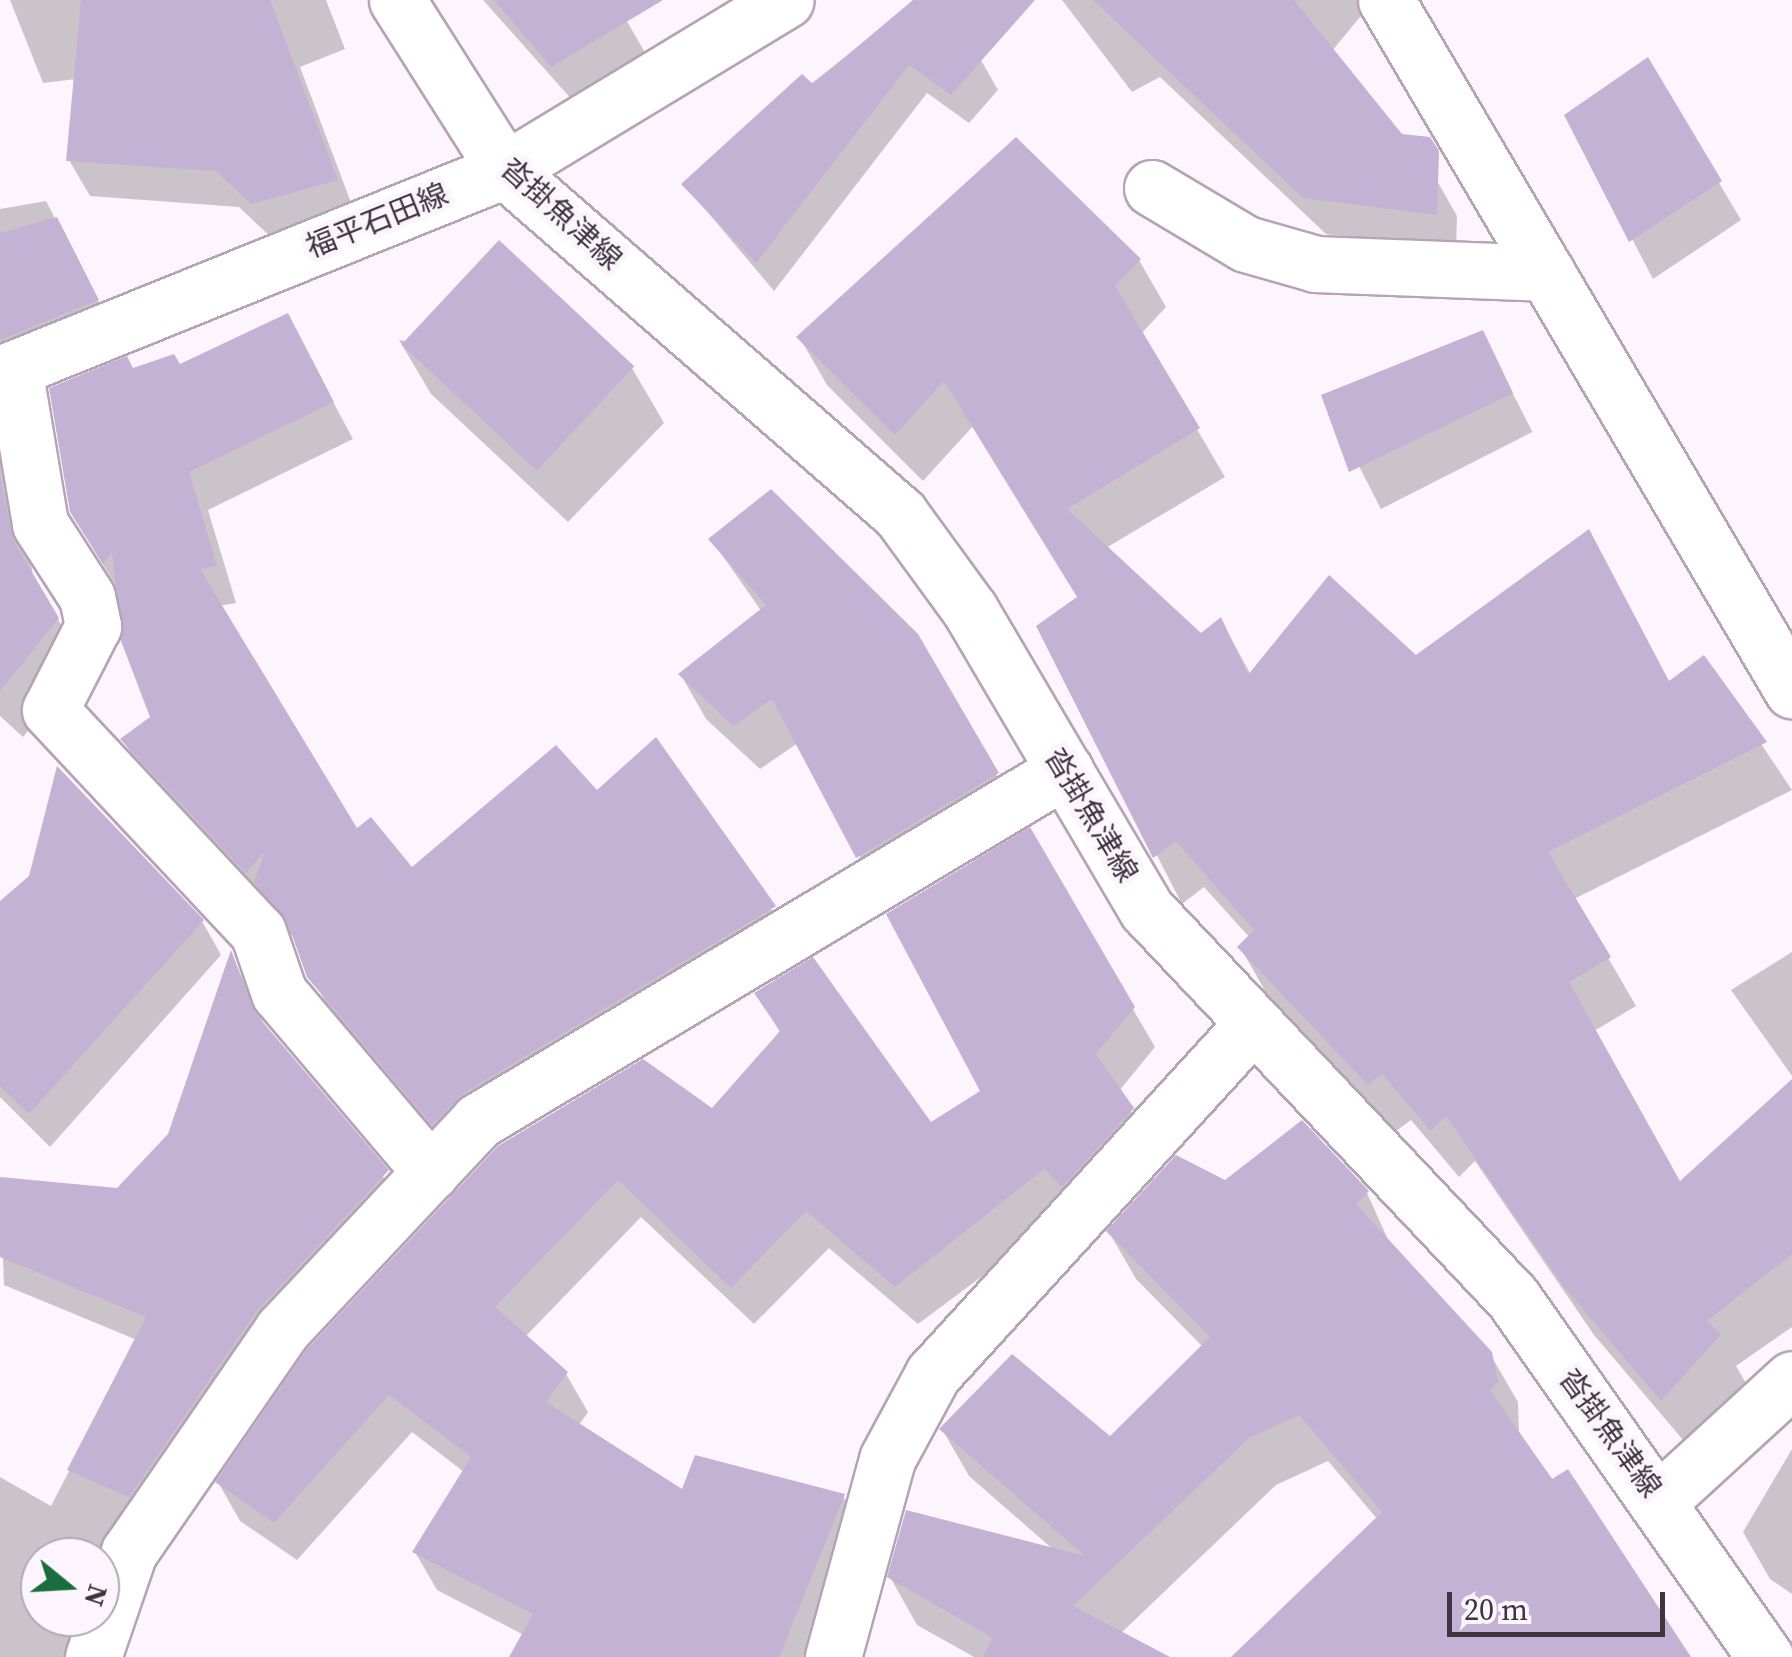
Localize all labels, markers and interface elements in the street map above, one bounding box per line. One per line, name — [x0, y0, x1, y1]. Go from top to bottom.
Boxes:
street label: 沓掛魚津線 — [493, 150, 629, 278]
street label: 福平石田線 — [301, 176, 453, 266]
street label: 沓掛魚津線 — [1037, 741, 1145, 889]
street label: 沓掛魚津線 — [1551, 1362, 1669, 1504]
north arrow — [20, 1537, 120, 1637]
scale bar — [1452, 1572, 1670, 1634]
text: N — [75, 1580, 118, 1611]
text: 20 m — [1464, 1589, 1528, 1630]

